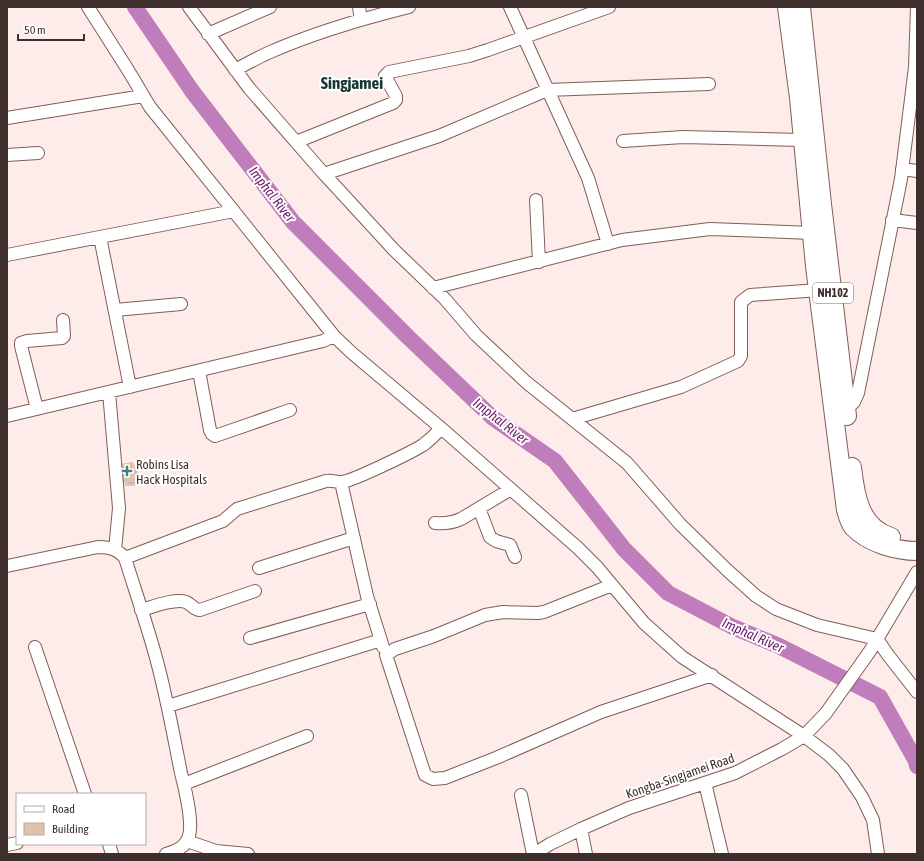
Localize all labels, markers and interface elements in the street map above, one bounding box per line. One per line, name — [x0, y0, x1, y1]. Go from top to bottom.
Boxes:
scale bar — [18, 16, 84, 42]
text: 50 m — [24, 23, 46, 37]
district label: Singjamei — [321, 73, 383, 93]
water label: Imphal River — [246, 163, 299, 225]
road number: NH102 — [813, 283, 853, 303]
water label: Imphal River — [470, 395, 532, 448]
place label: Robins Lisa Hack Hospitals — [136, 457, 208, 487]
marker: Robins Lisa Hack Hospitals — [121, 465, 133, 477]
water label: Imphal River — [720, 614, 787, 656]
street label: Kongba-Singjamei Road — [624, 750, 736, 802]
legend — [16, 793, 146, 845]
text: Road — [52, 802, 75, 816]
text: Building — [52, 822, 90, 836]

